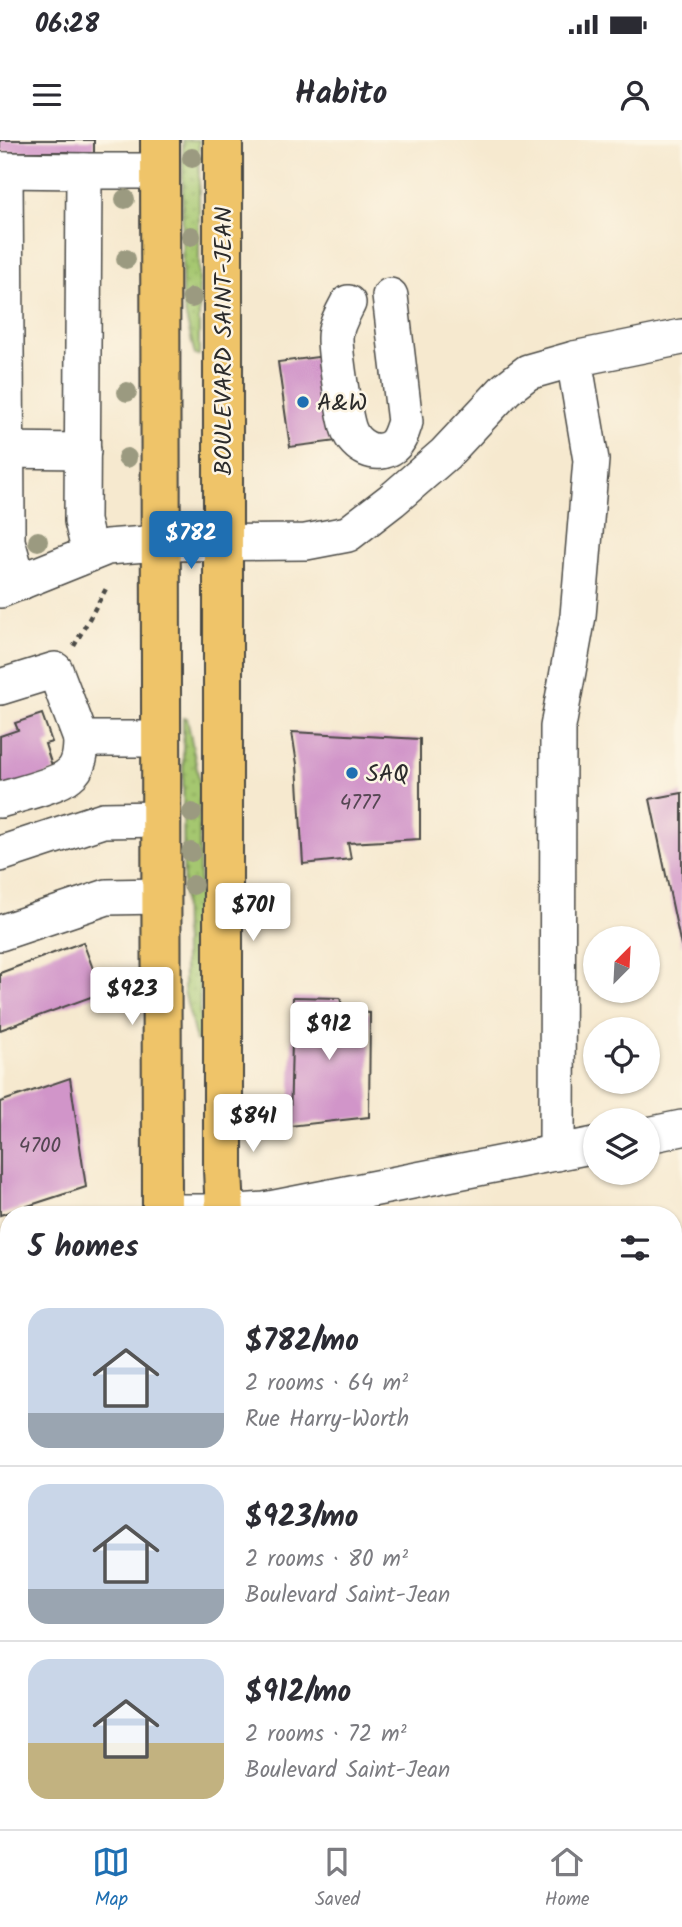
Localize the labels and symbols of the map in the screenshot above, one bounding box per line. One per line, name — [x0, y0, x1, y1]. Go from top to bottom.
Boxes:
street label: BOULEVARD SAINT-JEAN — [205, 207, 244, 475]
place label: A&W — [317, 384, 367, 423]
marker: A&W — [295, 394, 311, 410]
pin: $782 — [150, 512, 232, 571]
place label: SAQ — [366, 755, 409, 794]
marker: SAQ — [344, 765, 360, 781]
house number: 4777 — [340, 787, 382, 820]
pin: $701 — [212, 884, 294, 943]
north arrow — [583, 926, 660, 1003]
pin: $923 — [91, 968, 173, 1027]
pin: $912 — [288, 1002, 370, 1062]
pin: $841 — [212, 1094, 294, 1154]
house number: 4700 — [19, 1130, 61, 1163]

